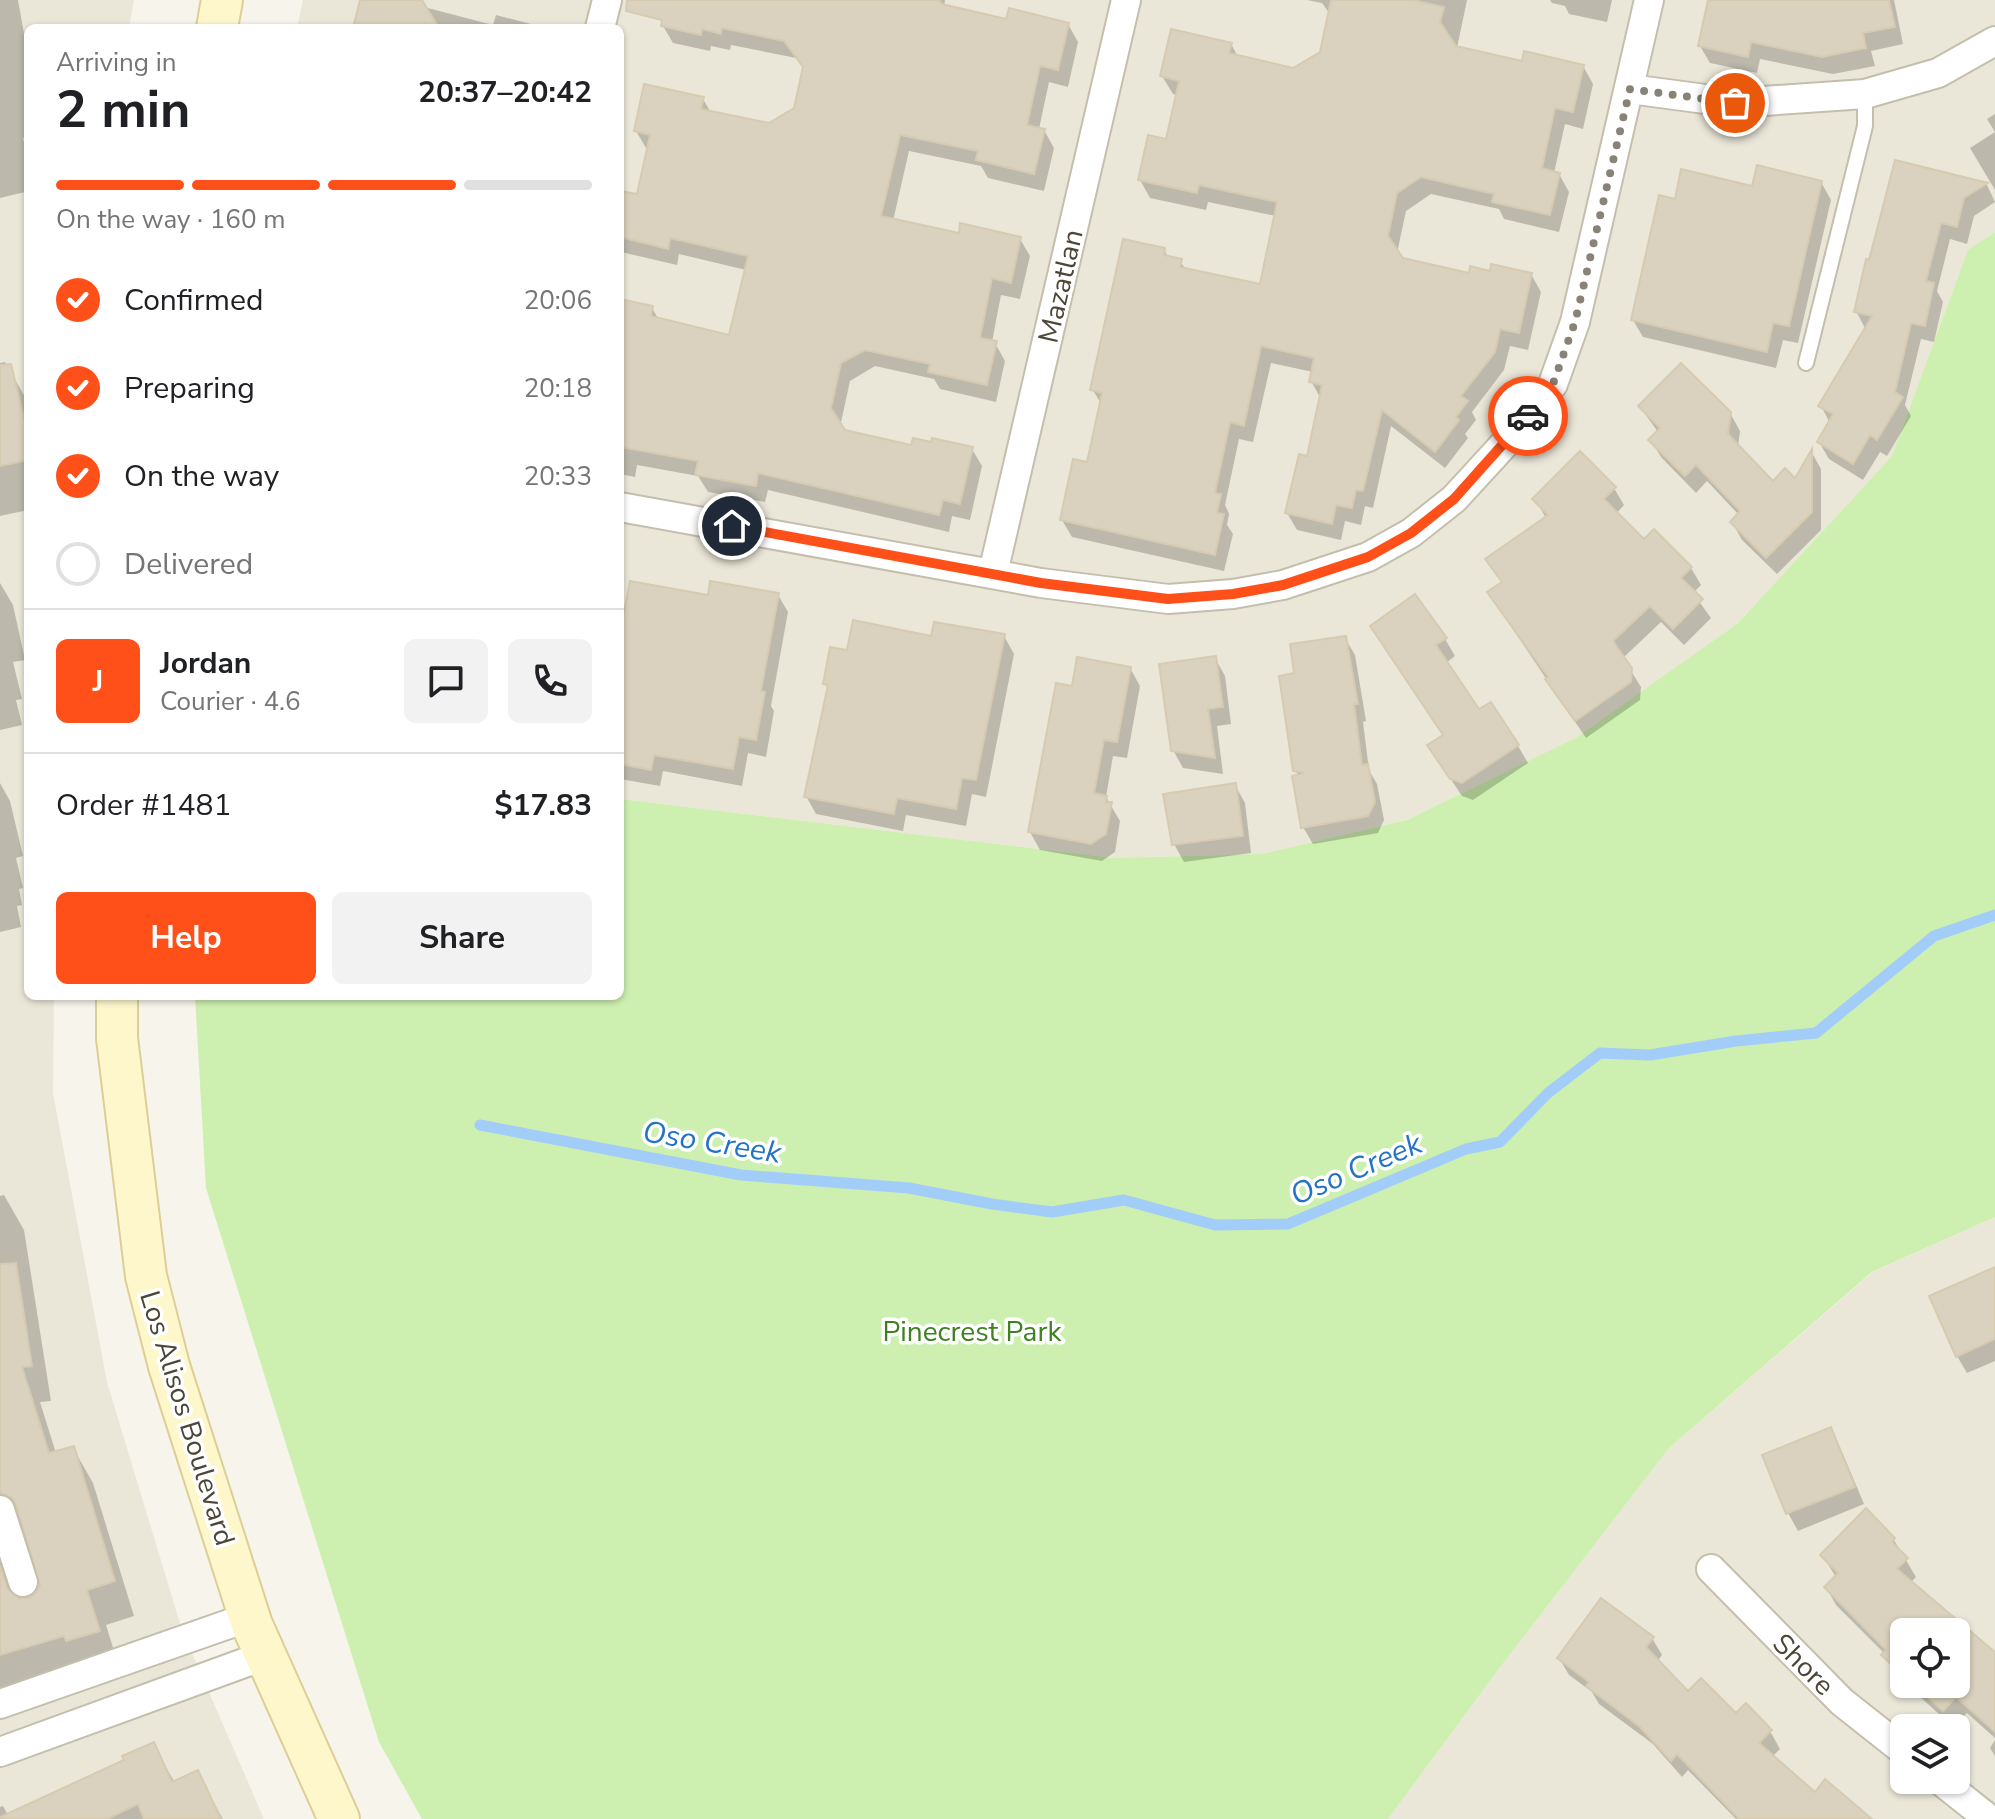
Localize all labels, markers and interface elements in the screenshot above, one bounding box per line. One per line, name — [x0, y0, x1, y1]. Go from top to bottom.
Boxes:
text: Arriving in — [56, 45, 177, 80]
pin — [1701, 69, 1769, 137]
text: 20:37–20:42 — [418, 72, 592, 113]
text: 2 min — [56, 74, 191, 145]
icon: bag — [1713, 81, 1757, 125]
text: On the way · 160 m — [56, 202, 285, 237]
street label: Mazatlan — [1029, 226, 1092, 347]
icon: check — [56, 278, 100, 322]
text: Confirmed — [124, 280, 264, 321]
text: 20:06 — [524, 283, 592, 318]
icon: check — [56, 366, 100, 410]
text: Preparing — [124, 368, 255, 409]
text: 20:18 — [524, 371, 592, 406]
courier — [1488, 376, 1568, 456]
icon: car — [1506, 394, 1550, 438]
icon: check — [56, 454, 100, 498]
text: On the way — [124, 456, 279, 497]
text: 20:33 — [524, 459, 592, 494]
pin — [698, 492, 766, 560]
icon: home — [710, 504, 754, 548]
text: Delivered — [124, 544, 253, 585]
button: chat — [404, 639, 488, 723]
button: phone — [508, 639, 592, 723]
text: Jordan — [160, 643, 251, 684]
text: J — [93, 661, 103, 702]
text: Courier · 4.6 — [160, 684, 301, 719]
text: Order #1481 — [56, 785, 231, 826]
text: $17.83 — [495, 785, 592, 826]
button: Help — [56, 892, 316, 984]
button: Share — [332, 892, 592, 984]
water label: Oso Creek — [640, 1111, 785, 1174]
water label: Oso Creek — [1284, 1123, 1429, 1216]
street label: Los Alisos Boulevard — [130, 1286, 244, 1550]
park label: Pinecrest Park — [883, 1313, 1062, 1351]
map controls — [1890, 1618, 1970, 1794]
button: locate — [1890, 1618, 1970, 1698]
street label: Shore — [1764, 1625, 1843, 1704]
button: layers — [1890, 1714, 1970, 1794]

